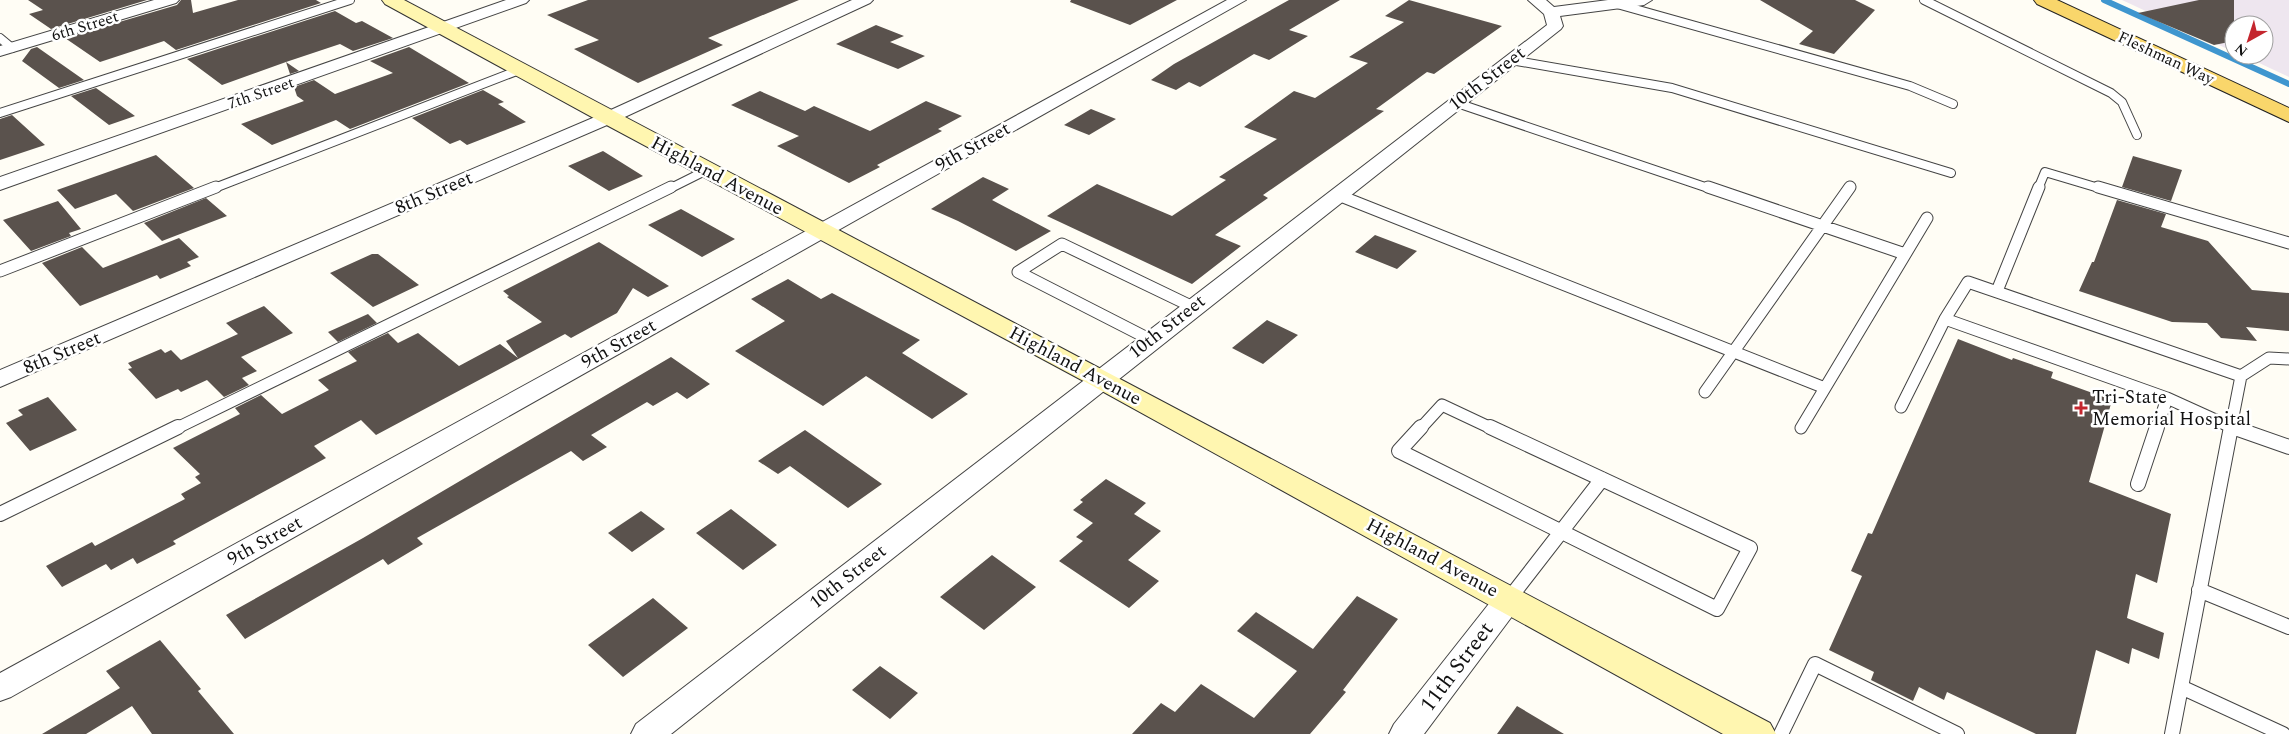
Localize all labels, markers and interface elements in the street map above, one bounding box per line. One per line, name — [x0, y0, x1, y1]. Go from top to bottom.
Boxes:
street label: 6th Street — [49, 4, 122, 48]
north arrow — [2224, 15, 2274, 65]
street label: Fleshman Way — [2114, 25, 2219, 91]
text: N — [2230, 38, 2252, 61]
street label: 10th Street — [1442, 39, 1532, 119]
street label: 7th Street — [224, 70, 298, 116]
street label: 9th Street — [930, 114, 1016, 180]
street label: Highland Avenue — [645, 129, 789, 223]
street label: 8th Street — [391, 164, 478, 222]
street label: 10th Street — [1122, 287, 1212, 367]
street label: 9th Street — [576, 311, 662, 377]
street label: Highland Avenue — [1003, 319, 1147, 413]
street label: 8th Street — [19, 324, 106, 382]
place label: Tri-State Memorial Hospital — [2092, 383, 2251, 434]
marker: Tri-State Memorial Hospital — [2074, 401, 2088, 415]
street label: 9th Street — [222, 508, 308, 574]
street label: Highland Avenue — [1360, 511, 1504, 605]
street label: 10th Street — [803, 537, 893, 617]
street label: 11th Street — [1412, 615, 1502, 719]

